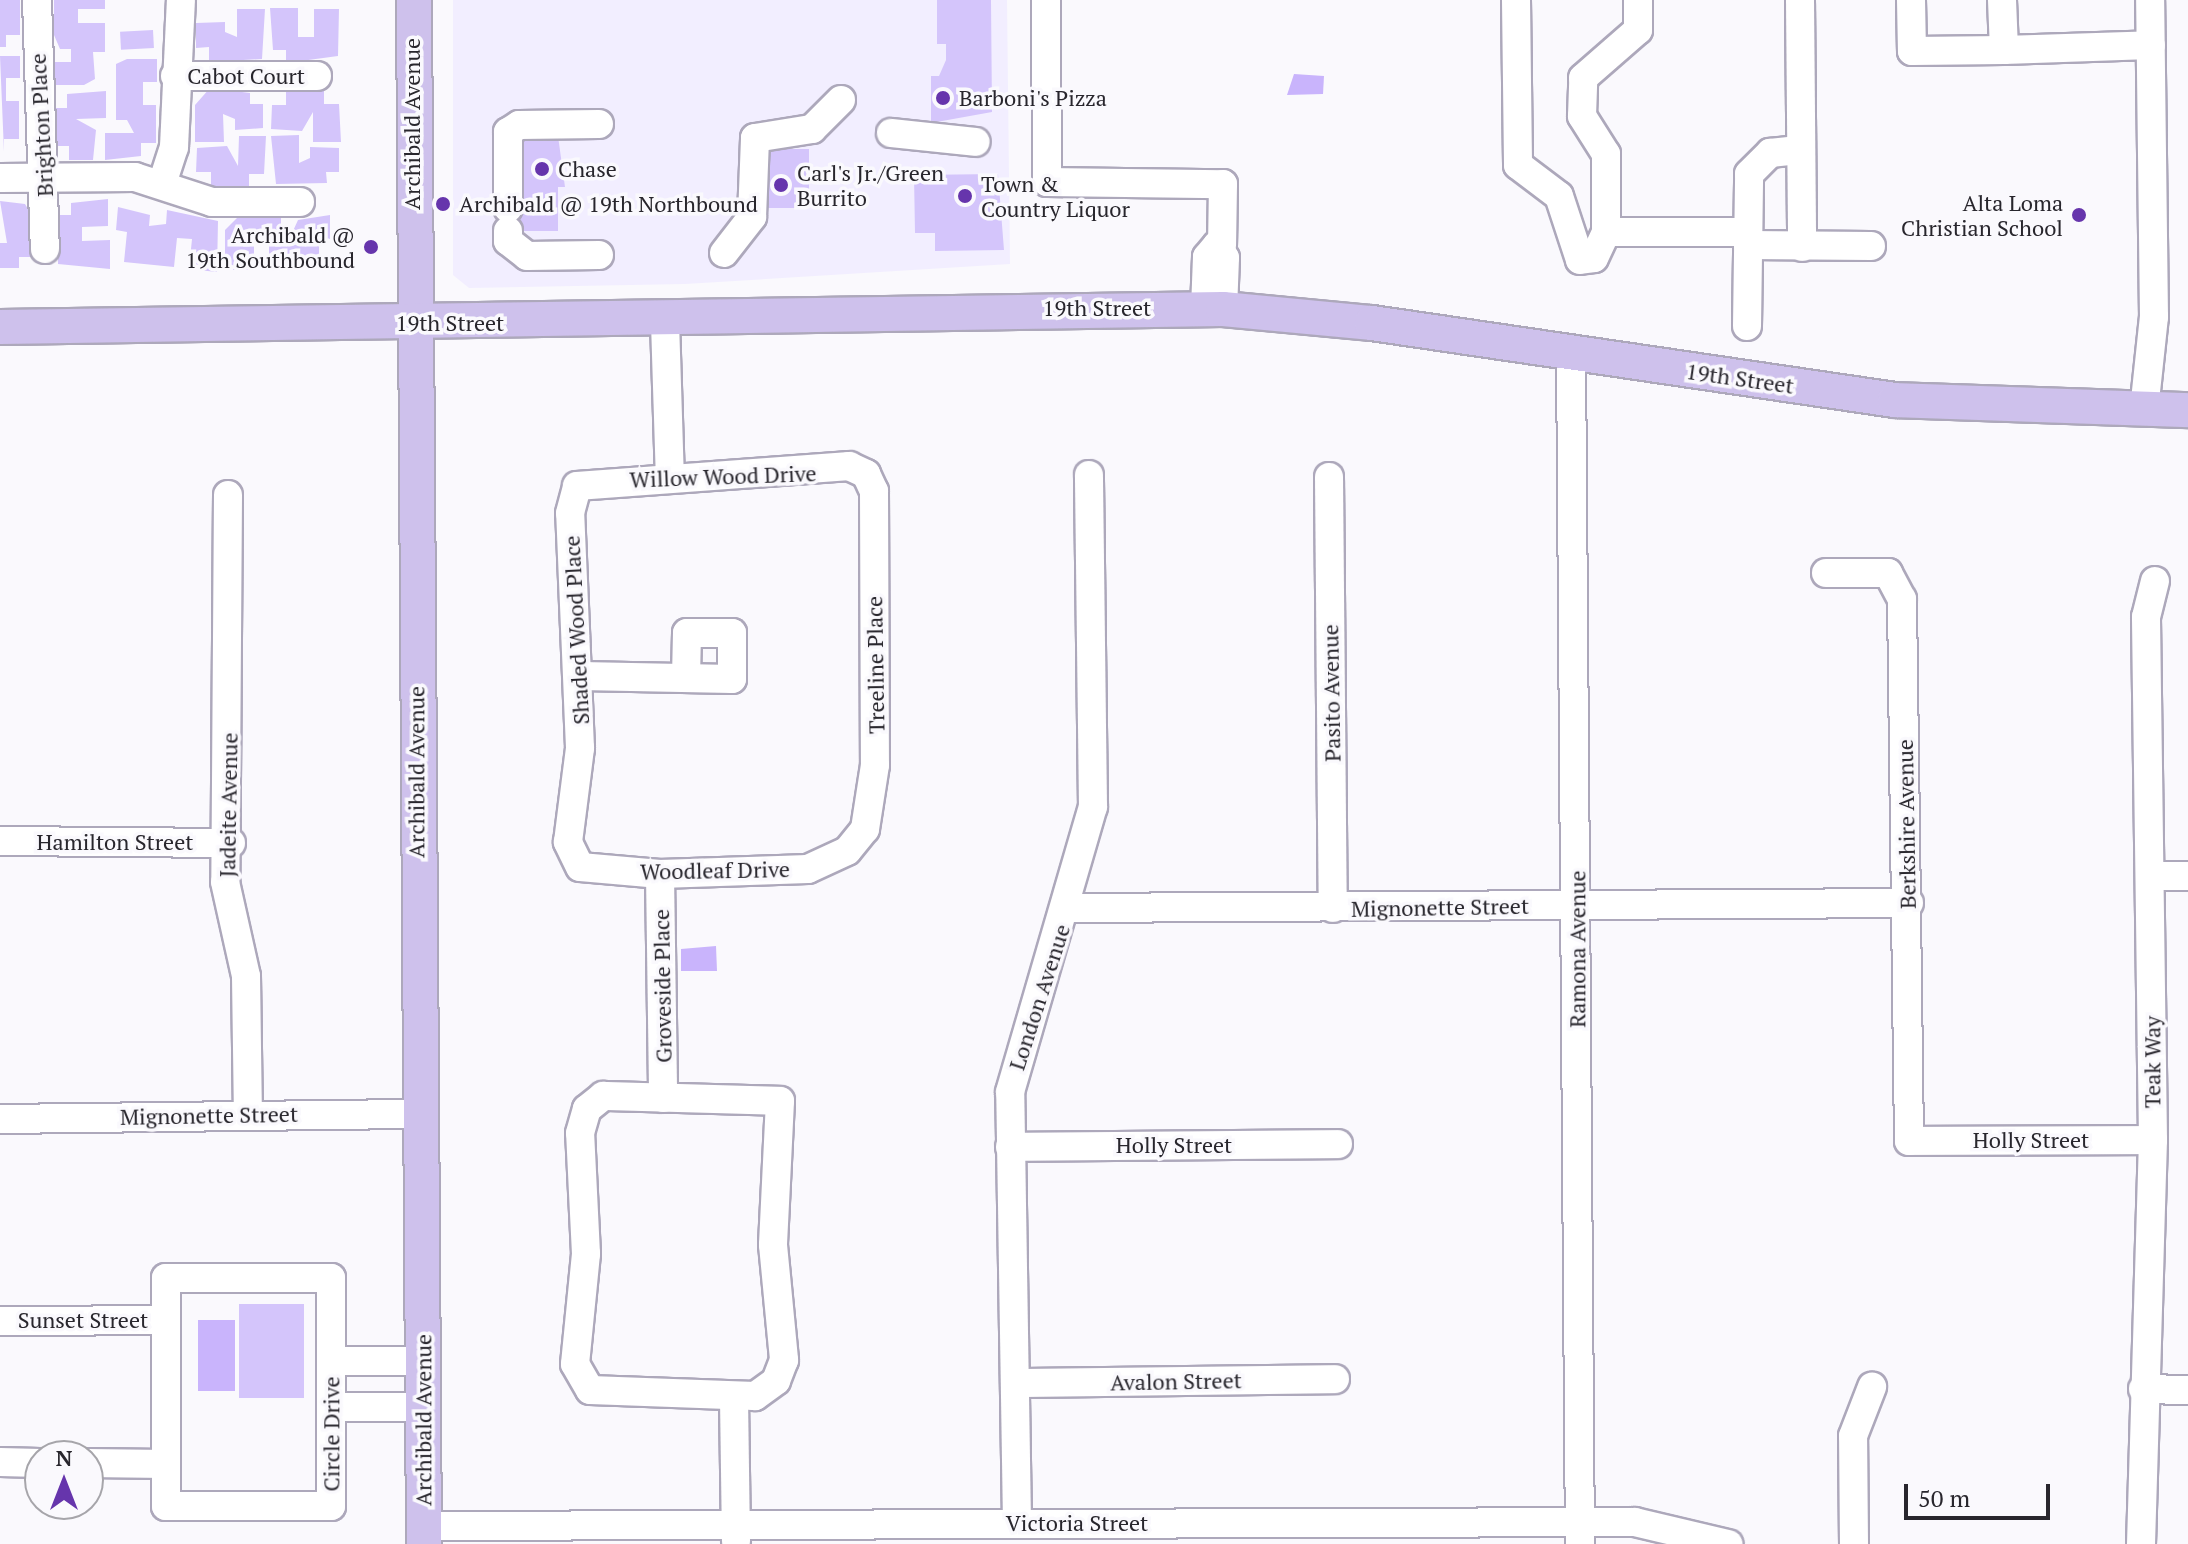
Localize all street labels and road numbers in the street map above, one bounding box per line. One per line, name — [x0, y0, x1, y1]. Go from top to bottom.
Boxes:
street label: Archibald Avenue — [399, 38, 425, 210]
street label: Brighton Place — [24, 53, 58, 197]
street label: Cabot Court — [187, 63, 305, 89]
street label: 19th Street — [1043, 295, 1151, 321]
street label: 19th Street — [396, 310, 504, 336]
street label: 19th Street — [1684, 357, 1796, 399]
street label: Willow Wood Drive — [629, 460, 817, 492]
street label: Shaded Wood Place — [558, 535, 594, 725]
street label: Treeline Place — [861, 596, 889, 734]
street label: Pasito Avenue — [1317, 624, 1345, 762]
street label: Archibald Avenue — [403, 686, 429, 858]
street label: Jadeite Avenue — [214, 732, 242, 878]
street label: Berkshire Avenue — [1891, 739, 1921, 909]
street label: Hamilton Street — [37, 829, 193, 855]
street label: Woodleaf Drive — [640, 855, 790, 885]
street label: Ramona Avenue — [1564, 870, 1590, 1028]
street label: Mignonette Street — [1351, 892, 1529, 922]
street label: Groveside Place — [647, 909, 677, 1063]
street label: London Avenue — [1003, 921, 1075, 1073]
street label: Teak Way — [2139, 1016, 2165, 1108]
street label: Mignonette Street — [120, 1100, 298, 1130]
street label: Holly Street — [1973, 1127, 2089, 1153]
street label: Holly Street — [1116, 1132, 1232, 1158]
street label: Sunset Street — [18, 1307, 148, 1333]
street label: Archibald Avenue — [410, 1334, 436, 1506]
street label: Avalon Street — [1110, 1367, 1242, 1395]
street label: Circle Drive — [318, 1377, 344, 1491]
street label: Victoria Street — [1006, 1510, 1148, 1536]

